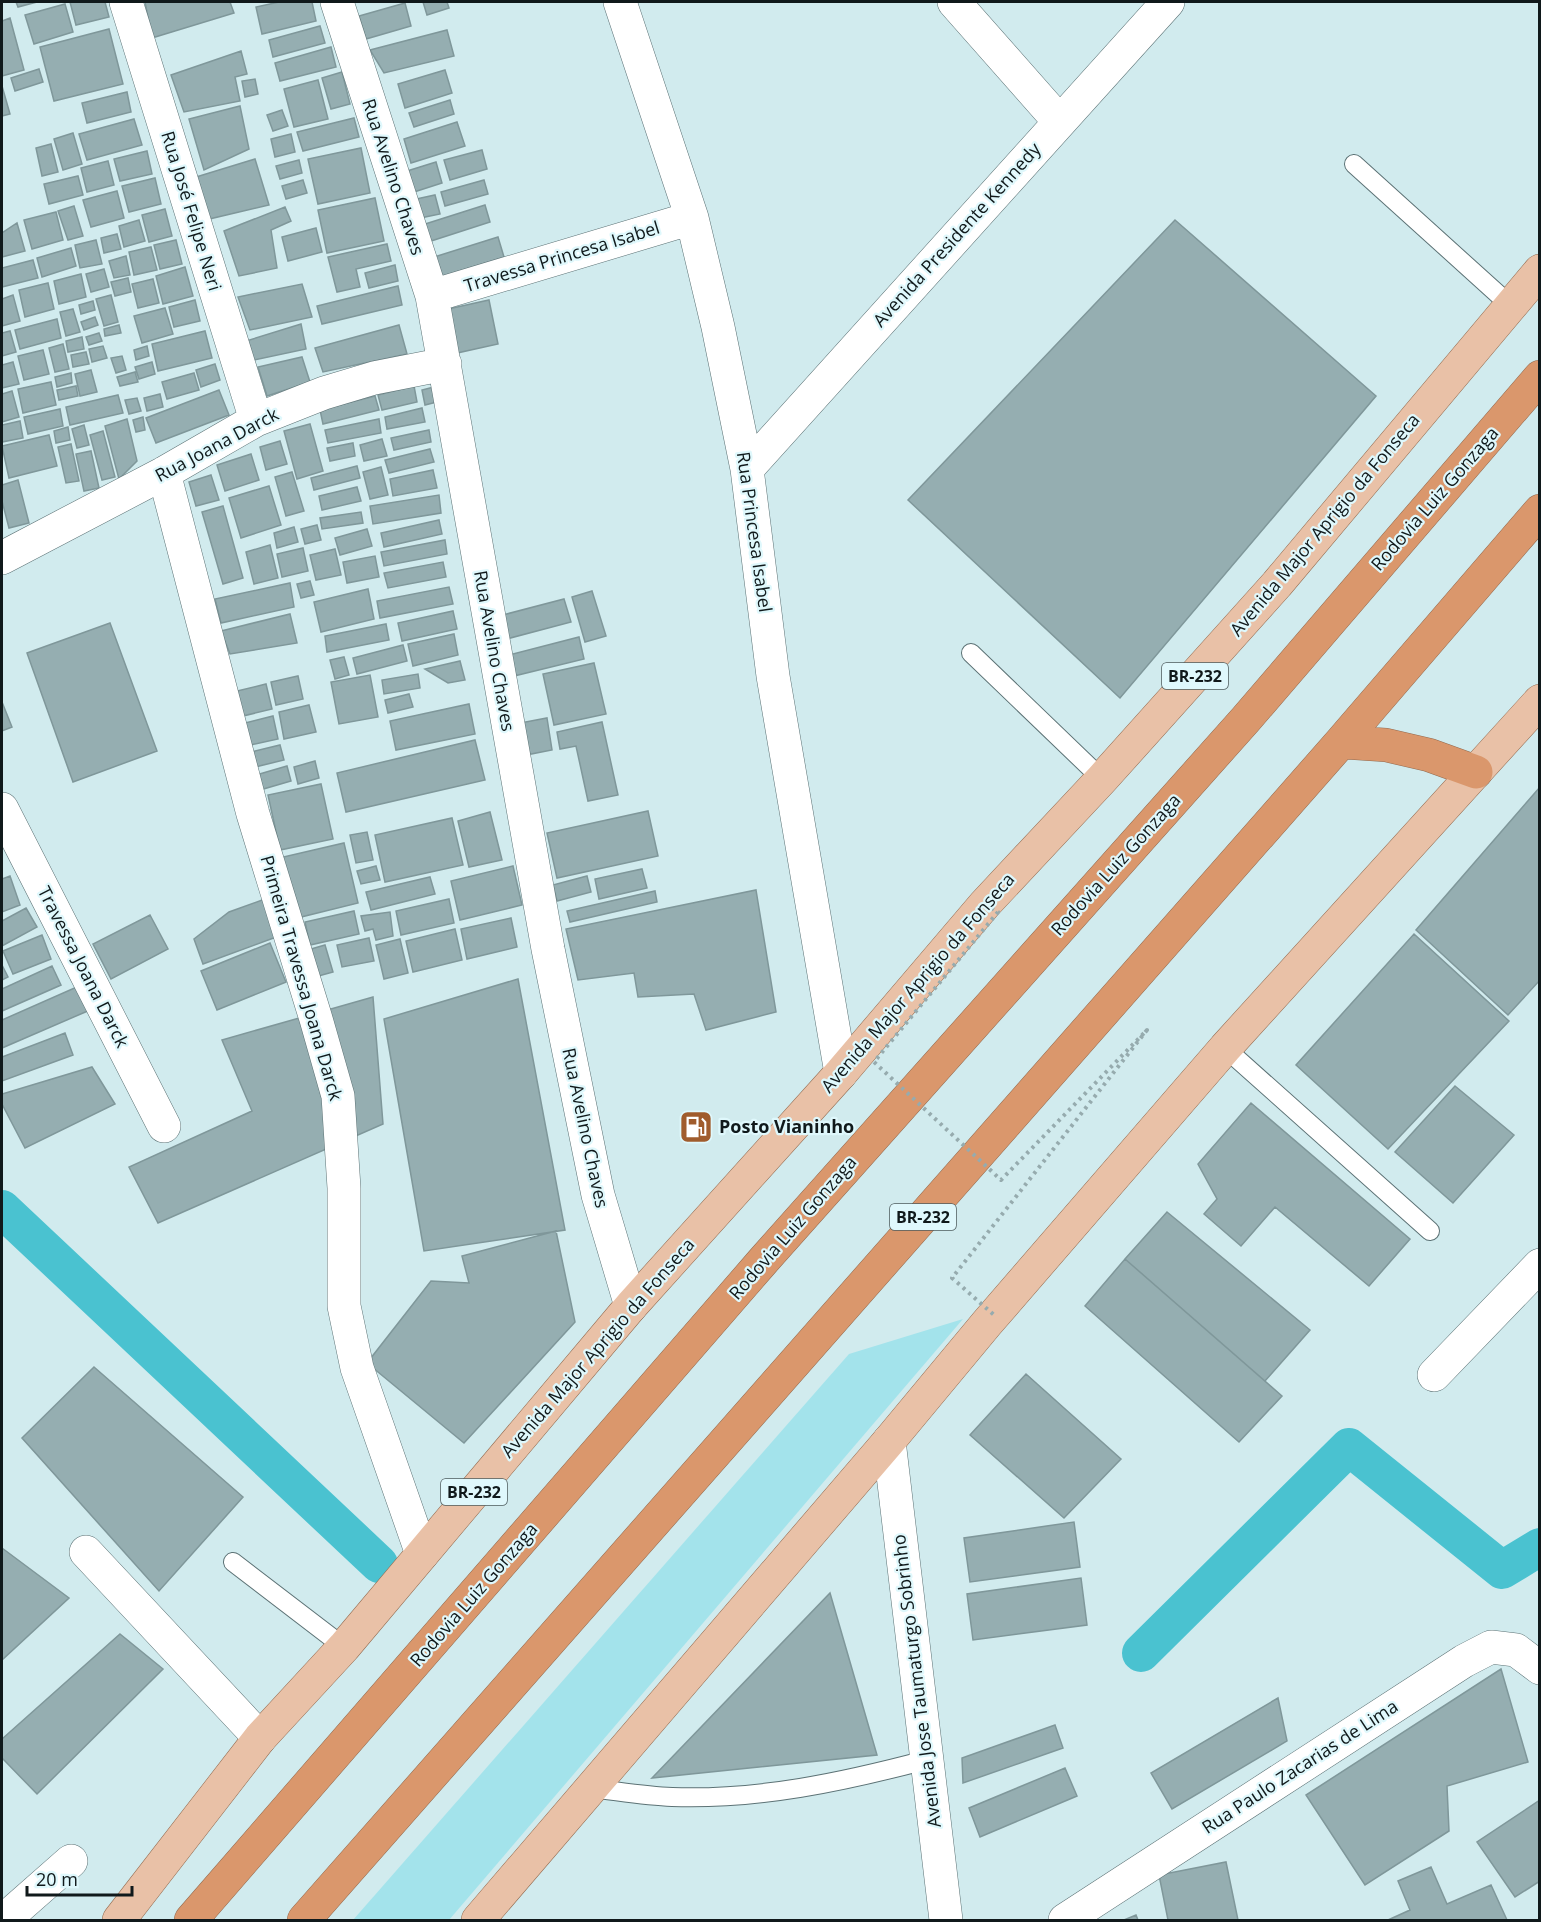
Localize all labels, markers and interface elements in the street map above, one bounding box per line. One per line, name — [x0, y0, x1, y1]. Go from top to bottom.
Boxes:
street label: Rua Avelino Chaves — [357, 95, 431, 258]
street label: Rua José Felipe Neri — [156, 128, 228, 293]
street label: Avenida Presidente Kennedy — [867, 136, 1046, 331]
street label: Travessa Princesa Isabel — [461, 215, 662, 297]
street label: Rua Joana Darck — [151, 401, 283, 487]
street label: Avenida Major Aprigio da Fonseca — [1224, 408, 1425, 641]
street label: Rodovia Luiz Gonzaga — [1365, 421, 1503, 575]
street label: Rua Princesa Isabel — [732, 450, 778, 614]
street label: Rua Avelino Chaves — [469, 568, 521, 733]
road number: BR-232 — [1162, 663, 1228, 689]
street label: Rodovia Luiz Gonzaga — [1045, 788, 1185, 940]
street label: Primeira Travessa Joana Darck — [255, 852, 349, 1104]
street label: Avenida Major Aprigio da Fonseca — [815, 867, 1019, 1097]
street label: Travessa Joana Darck — [33, 882, 135, 1052]
street label: Rua Avelino Chaves — [557, 1046, 615, 1210]
fuel station icon: Posto Vianinho — [678, 1109, 714, 1145]
place label: Posto Vianinho — [719, 1114, 854, 1138]
street label: Rodovia Luiz Gonzaga — [723, 1150, 861, 1304]
road number: BR-232 — [890, 1204, 956, 1230]
street label: Avenida Major Aprigio da Fonseca — [495, 1232, 699, 1462]
road number: BR-232 — [441, 1479, 507, 1505]
street label: Rodovia Luiz Gonzaga — [404, 1517, 542, 1671]
street label: Avenida Jose Taumaturgo Sobrinho — [886, 1533, 946, 1829]
street label: Rua Paulo Zacarias de Lima — [1197, 1694, 1402, 1839]
scale bar — [27, 1859, 132, 1897]
text: 20 m — [36, 1867, 78, 1891]

